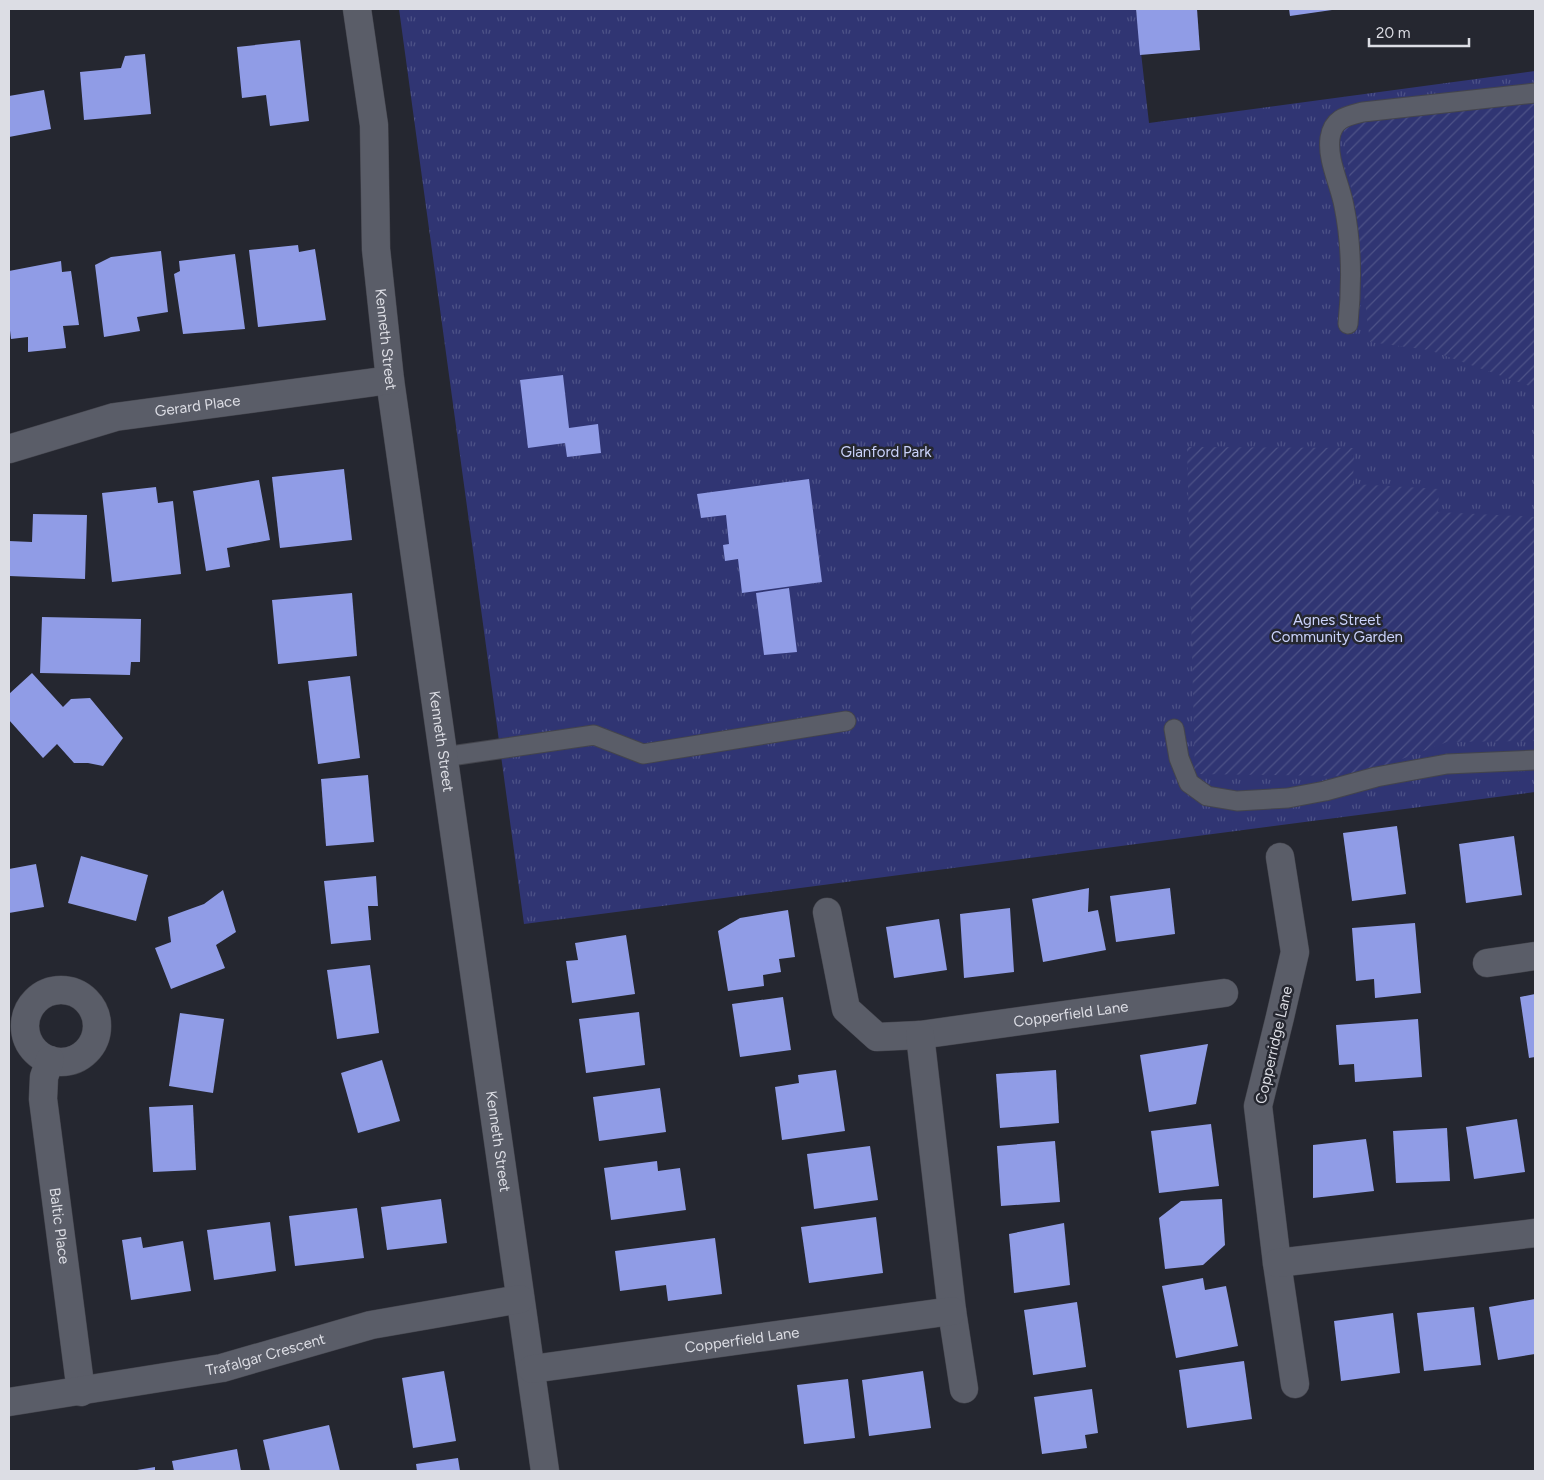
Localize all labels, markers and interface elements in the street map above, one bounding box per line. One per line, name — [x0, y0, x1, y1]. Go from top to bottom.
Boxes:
scale bar — [1369, 15, 1469, 47]
text: 20 m — [1376, 24, 1410, 42]
street label: Kenneth Street — [371, 288, 400, 391]
street label: Gerard Place — [154, 391, 241, 421]
park label: Glanford Park — [840, 443, 932, 461]
park label: Agnes Street Community Garden — [1271, 611, 1403, 646]
street label: Kenneth Street — [425, 690, 457, 793]
street label: Copperridge Lane — [1252, 984, 1296, 1106]
street label: Copperfield Lane — [1012, 997, 1129, 1031]
street label: Kenneth Street — [482, 1090, 514, 1193]
street label: Baltic Place — [46, 1186, 73, 1265]
street label: Copperfield Lane — [683, 1323, 801, 1357]
street label: Trafalgar Crescent — [204, 1330, 328, 1379]

